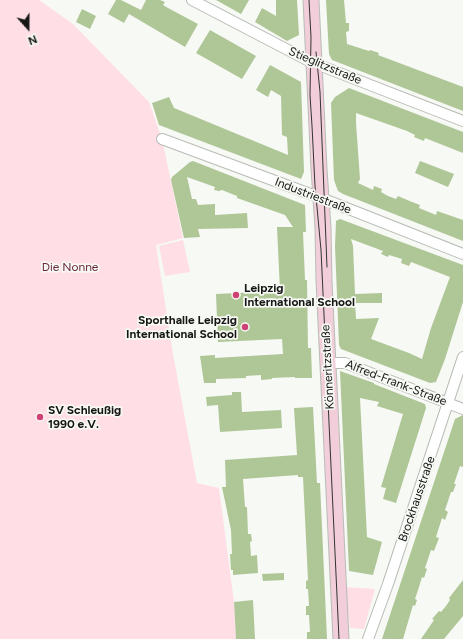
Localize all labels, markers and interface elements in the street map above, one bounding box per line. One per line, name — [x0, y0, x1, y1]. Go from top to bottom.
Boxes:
north arrow — [8, 8, 48, 48]
text: N — [26, 32, 39, 47]
street label: Stieglitzstraße — [286, 44, 364, 88]
street label: Industriestraße — [273, 175, 353, 217]
park label: Die Nonne — [42, 260, 98, 274]
place label: Leipzig International School — [244, 281, 355, 309]
marker: Leipzig International School — [231, 290, 241, 300]
place label: Sporthalle Leipzig International School — [126, 313, 237, 341]
marker: Sporthalle Leipzig International School — [240, 322, 250, 332]
street label: Könneritzstraße — [319, 324, 337, 410]
street label: Alfred-Frank-Straße — [343, 357, 449, 409]
place label: SV Schleußig 1990 e.V. — [48, 403, 121, 431]
marker: SV Schleußig 1990 e.V. — [35, 412, 45, 422]
street label: Brockhausstraße — [396, 454, 438, 544]

